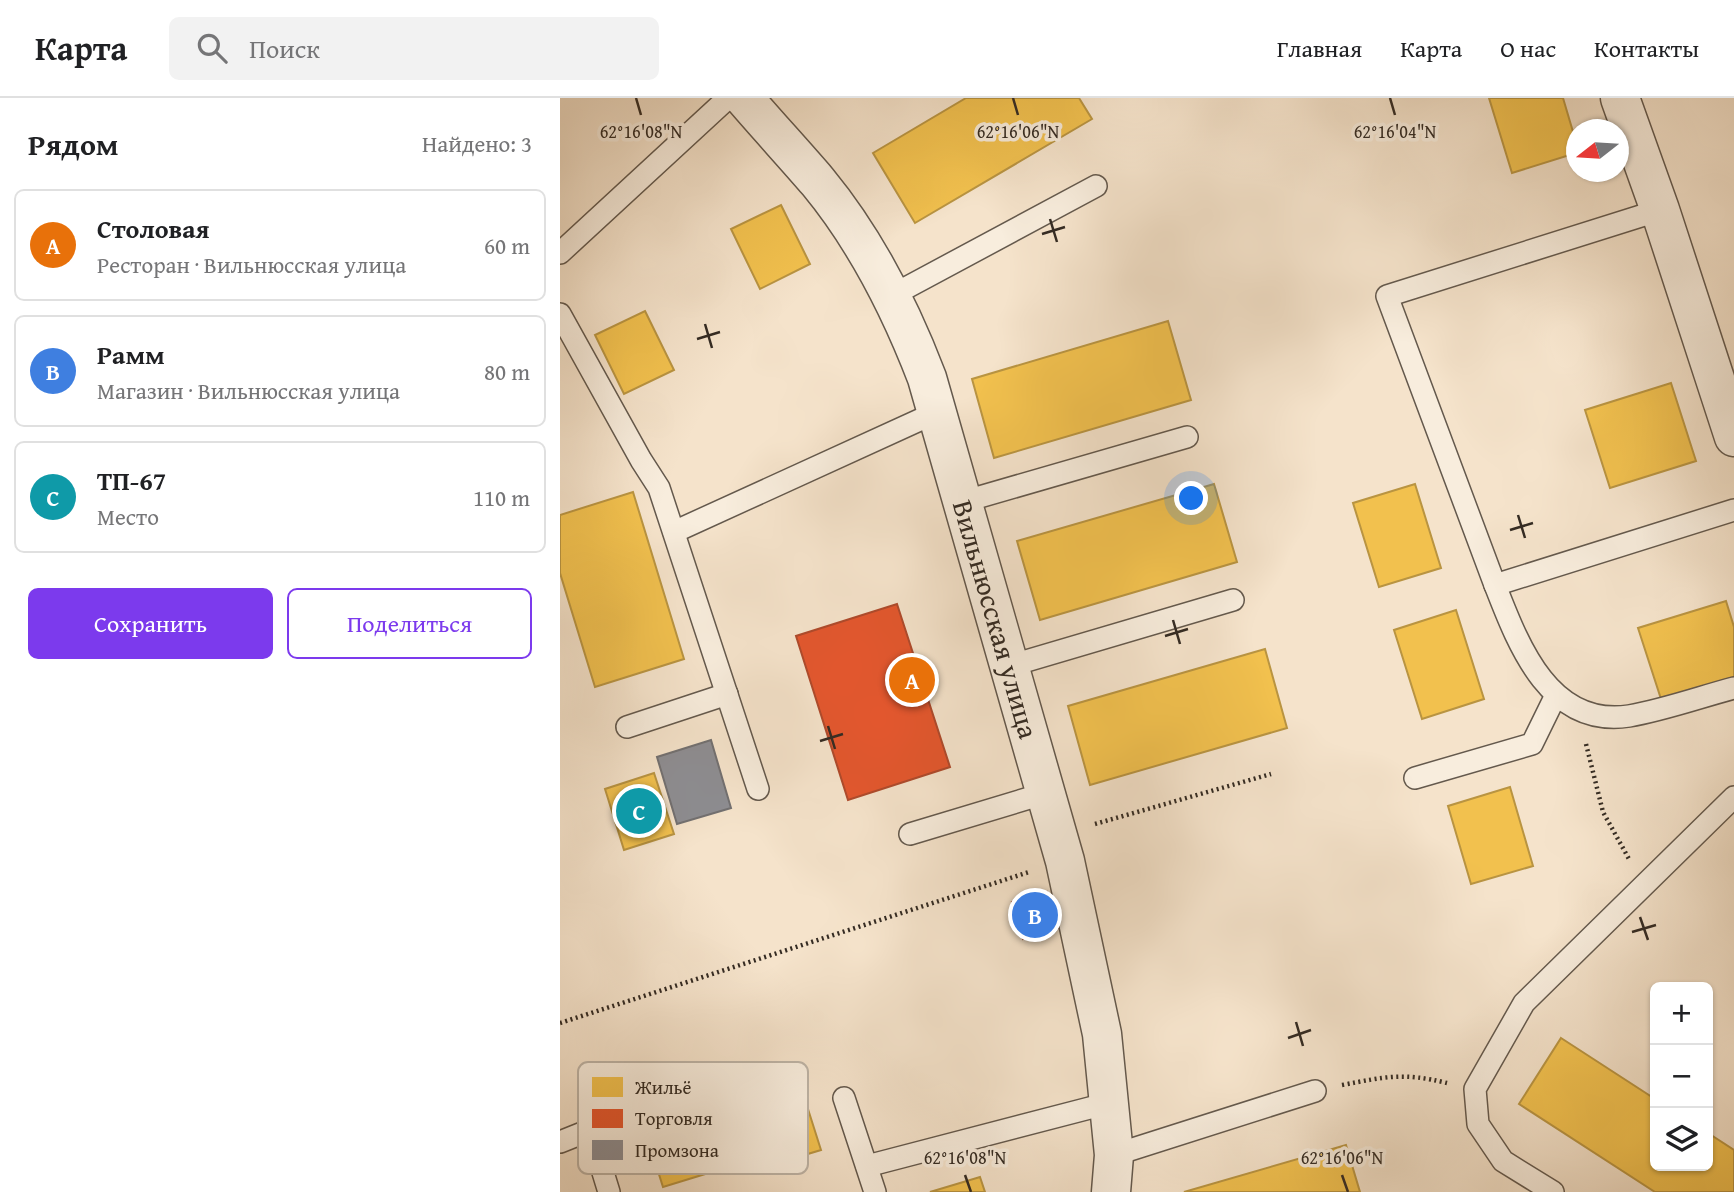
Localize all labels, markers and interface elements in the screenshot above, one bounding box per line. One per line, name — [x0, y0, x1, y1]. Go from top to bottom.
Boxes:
search box — [169, 17, 659, 80]
text: Карта — [35, 24, 127, 72]
icon: search — [193, 29, 231, 67]
text: Поиск — [249, 29, 320, 68]
text: Главная — [1277, 31, 1362, 66]
text: Карта — [1400, 31, 1462, 66]
text: О нас — [1500, 31, 1556, 66]
text: Контакты — [1594, 31, 1699, 66]
text: 62°16'08"N — [600, 118, 683, 145]
text: 62°16'06"N — [977, 118, 1060, 145]
text: 62°16'04"N — [1354, 118, 1437, 145]
north arrow — [1566, 119, 1629, 182]
text: Рядом — [28, 122, 119, 166]
text: Найдено: 3 — [422, 127, 532, 160]
text: Столовая — [97, 209, 209, 248]
text: A — [46, 229, 60, 262]
text: 60 m — [484, 229, 530, 262]
text: Ресторан · Вильнюсская улица — [97, 248, 406, 281]
text: Рамм — [97, 335, 165, 374]
text: B — [46, 355, 60, 388]
text: 80 m — [484, 355, 530, 388]
text: Магазин · Вильнюсская улица — [97, 374, 400, 407]
text: ТП-67 — [97, 461, 166, 500]
text: C — [46, 481, 60, 514]
text: 110 m — [473, 481, 530, 514]
your location — [1174, 481, 1208, 515]
street label: Вильнюсская улица — [943, 495, 1050, 744]
text: Место — [97, 500, 159, 533]
button: Сохранить — [28, 588, 273, 659]
button: Поделиться — [287, 588, 532, 659]
pin: A — [889, 654, 935, 706]
pin: C — [616, 785, 662, 837]
pin: B — [1012, 889, 1058, 941]
map controls — [1650, 982, 1713, 1171]
button: + — [1650, 982, 1713, 1045]
button: − — [1650, 1045, 1713, 1108]
legend — [578, 1062, 808, 1174]
text: Жильё — [634, 1073, 692, 1101]
text: Торговля — [635, 1104, 713, 1132]
button: layers — [1650, 1108, 1713, 1171]
text: Промзона — [635, 1136, 719, 1164]
text: 62°16'08"N — [924, 1144, 1007, 1171]
text: 62°16'06"N — [1301, 1144, 1384, 1171]

